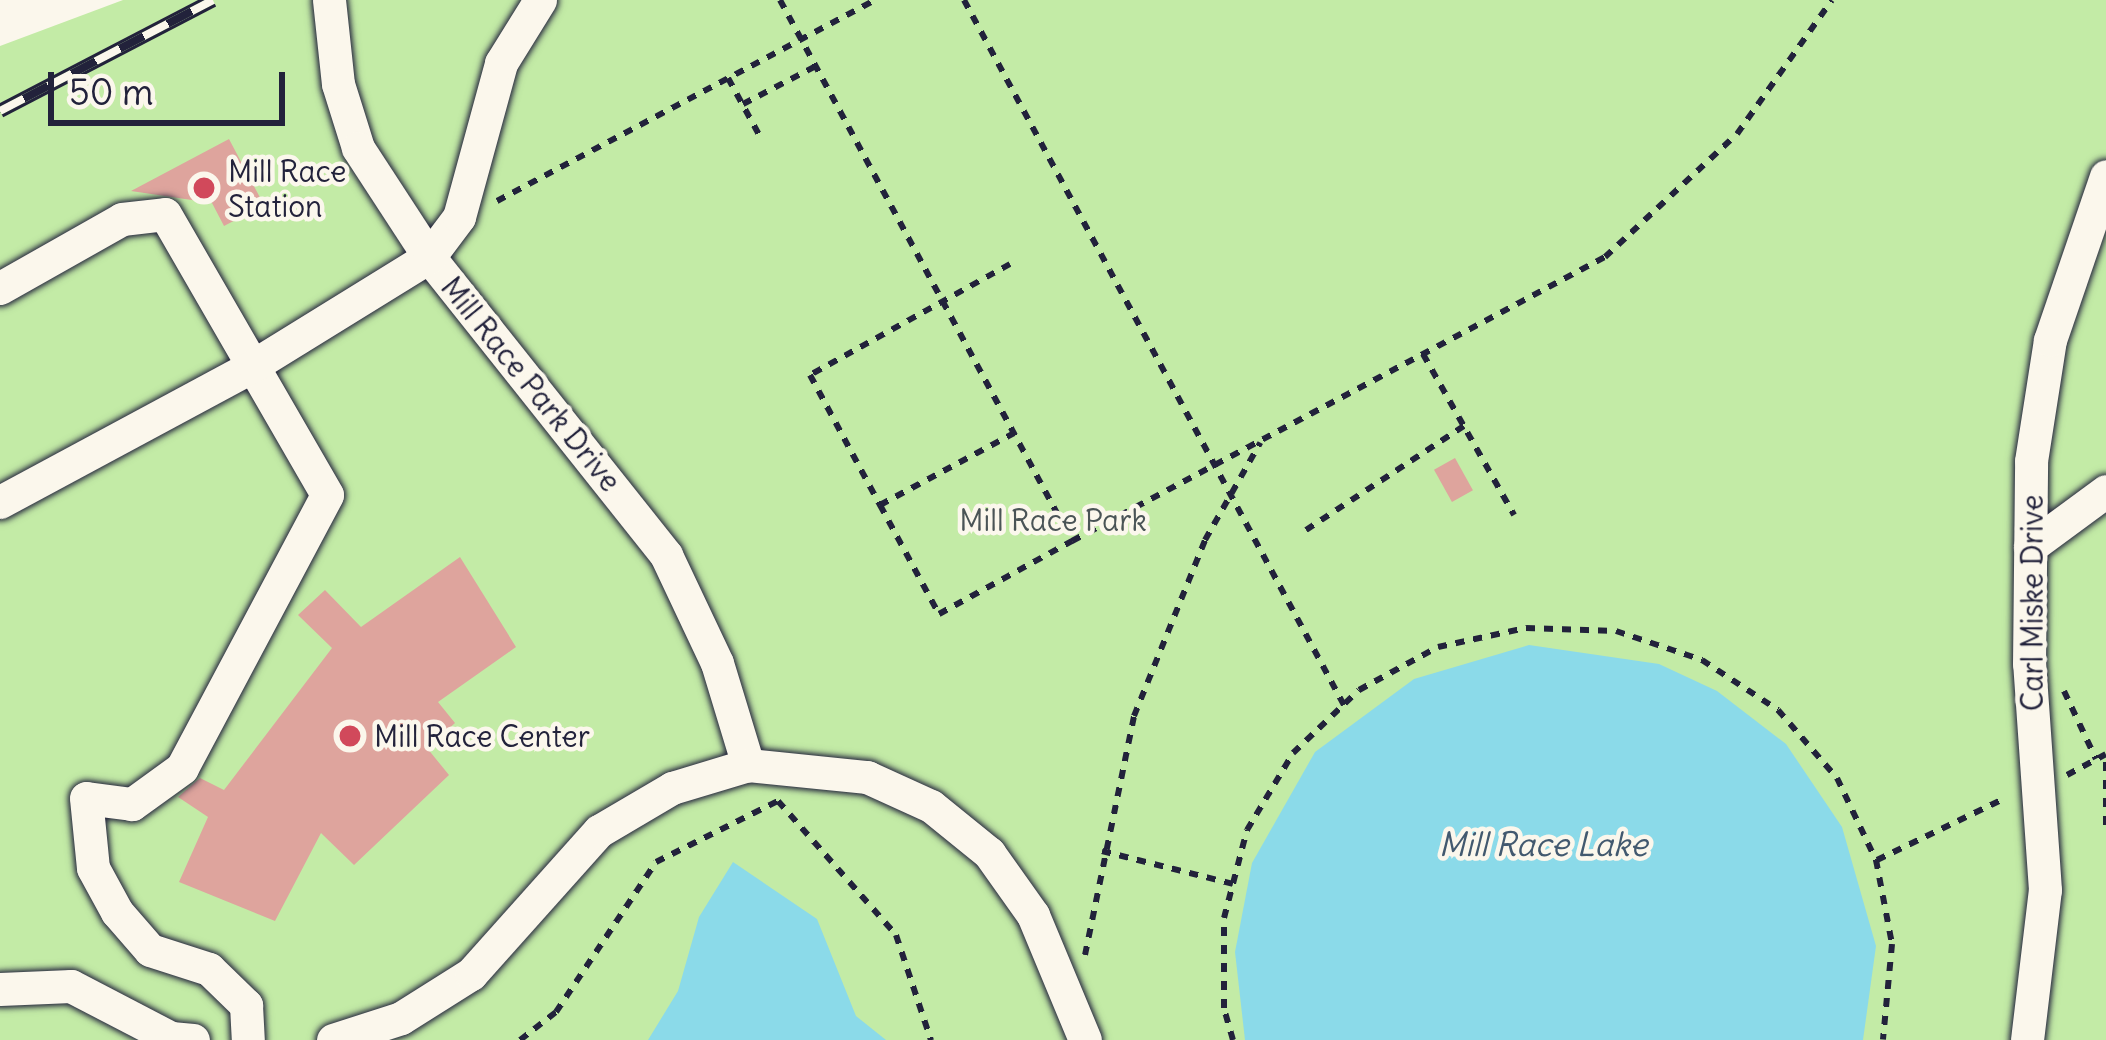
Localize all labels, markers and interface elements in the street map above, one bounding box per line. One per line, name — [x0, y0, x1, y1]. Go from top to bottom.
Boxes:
scale bar — [54, 48, 291, 122]
text: 50 m — [69, 70, 154, 115]
place label: Mill Race Station — [228, 153, 346, 224]
marker: Mill Race Station — [191, 175, 217, 201]
street label: Mill Race Park Drive — [433, 269, 629, 499]
street label: Carl Miske Drive — [2014, 495, 2050, 711]
park label: Mill Race Park — [959, 502, 1147, 538]
place label: Mill Race Center — [374, 718, 590, 754]
marker: Mill Race Center — [337, 723, 363, 749]
water label: Mill Race Lake — [1439, 825, 1647, 865]

